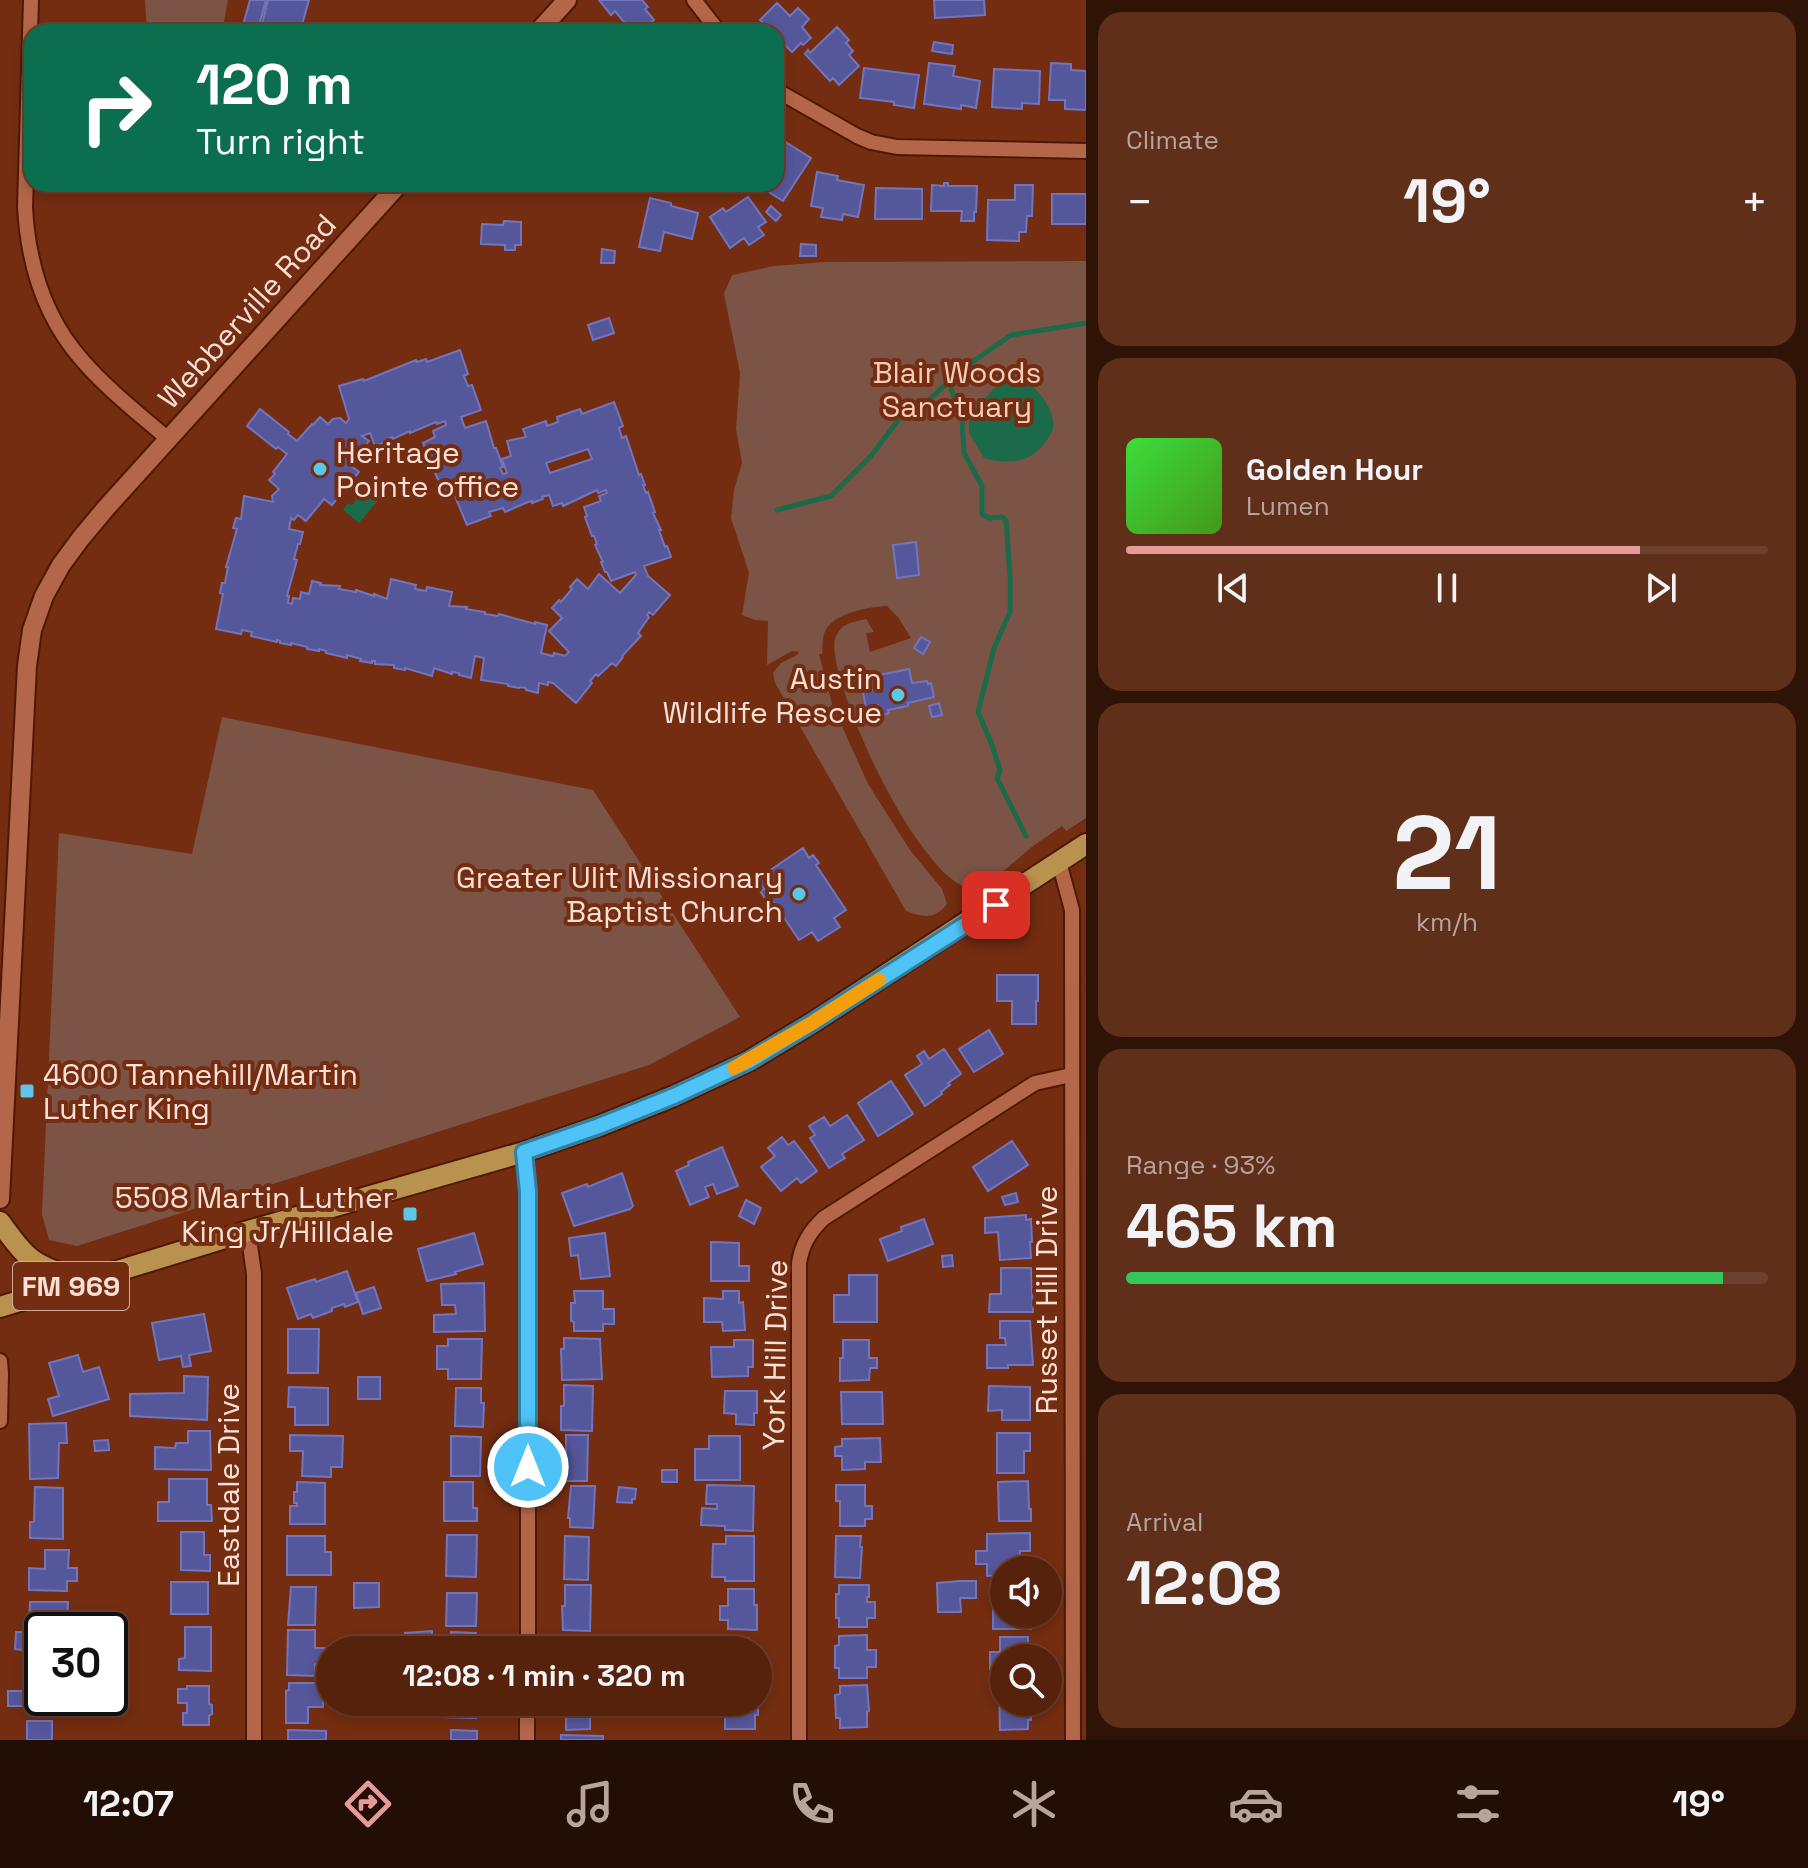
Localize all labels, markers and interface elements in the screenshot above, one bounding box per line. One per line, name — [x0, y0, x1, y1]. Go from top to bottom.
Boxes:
text: 120 m — [196, 49, 353, 120]
icon: right — [64, 56, 168, 160]
text: Turn right — [196, 119, 365, 165]
text: Climate — [1126, 123, 1219, 157]
text: 19° — [1403, 163, 1491, 240]
text: − — [1126, 174, 1153, 230]
text: + — [1741, 174, 1768, 230]
street label: Webberville Road — [149, 206, 345, 416]
park label: Blair Woods Sanctuary — [873, 353, 1041, 426]
place label: Heritage Pointe office — [336, 433, 519, 506]
text: Golden Hour — [1246, 450, 1423, 489]
marker: Heritage Pointe office — [311, 460, 329, 478]
text: Lumen — [1246, 489, 1330, 523]
icon: previous — [1211, 566, 1255, 610]
icon: pause — [1425, 566, 1469, 610]
icon: next — [1639, 566, 1683, 610]
place label: Austin Wildlife Rescue — [662, 659, 882, 732]
marker: Austin Wildlife Rescue — [889, 686, 907, 704]
text: 21 — [1393, 787, 1501, 919]
place label: Greater Ulit Missionary Baptist Church — [456, 858, 783, 931]
pin — [962, 871, 1030, 939]
icon: arrive — [974, 883, 1018, 927]
marker: Greater Ulit Missionary Baptist Church — [790, 885, 808, 903]
text: km/h — [1416, 905, 1478, 939]
place label: 4600 Tannehill/Martin Luther King — [43, 1055, 358, 1128]
marker: 4600 Tannehill/Martin Luther King — [18, 1082, 36, 1100]
text: Range · 93% — [1126, 1148, 1275, 1182]
place label: 5508 Martin Luther King Jr/Hilldale — [115, 1178, 394, 1251]
street label: Russet Hill Drive — [1027, 1186, 1066, 1414]
text: 465 km — [1126, 1188, 1338, 1265]
marker: 5508 Martin Luther King Jr/Hilldale — [401, 1205, 419, 1223]
street label: York Hill Drive — [754, 1259, 796, 1451]
road number: FM 969 — [13, 1262, 129, 1310]
street label: Eastdale Drive — [209, 1383, 248, 1587]
position arrow — [486, 1425, 570, 1509]
text: Arrival — [1126, 1505, 1203, 1539]
text: 12:08 — [1126, 1545, 1282, 1622]
map controls — [990, 1556, 1062, 1716]
button: sound — [990, 1556, 1062, 1628]
speed limit sign: 30 — [24, 1612, 128, 1716]
button: search — [990, 1644, 1062, 1716]
text: 12:08 · 1 min · 320 m — [402, 1656, 686, 1695]
icon: directions — [340, 1776, 396, 1832]
icon: music — [562, 1776, 618, 1832]
icon: phone — [784, 1776, 840, 1832]
icon: climate — [1006, 1776, 1062, 1832]
icon: car — [1228, 1776, 1284, 1832]
icon: filters — [1450, 1776, 1506, 1832]
text: 12:07 — [83, 1781, 174, 1827]
text: 19° — [1672, 1781, 1725, 1827]

